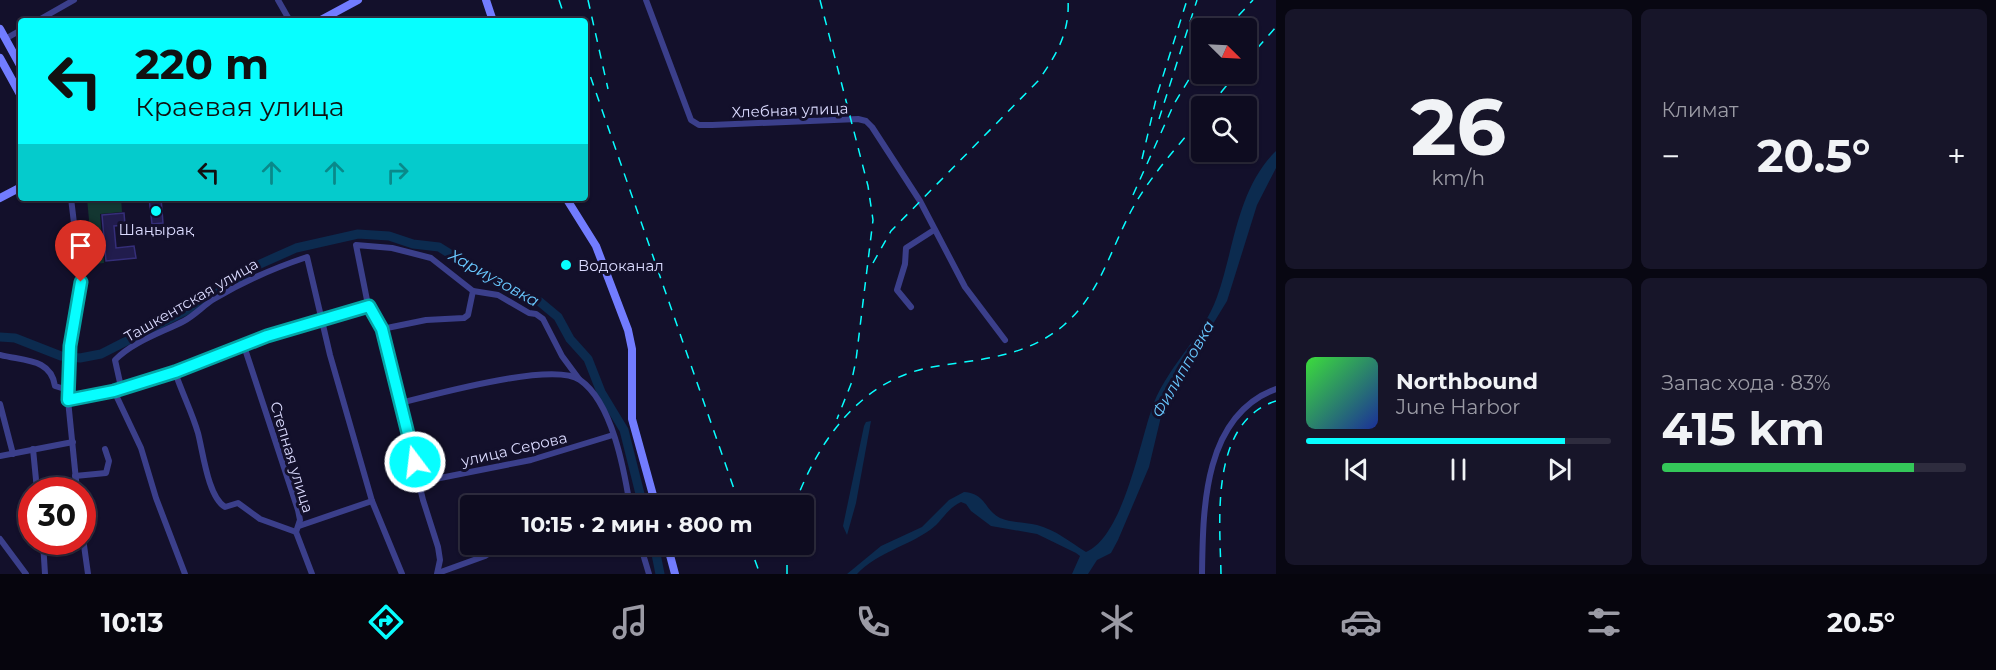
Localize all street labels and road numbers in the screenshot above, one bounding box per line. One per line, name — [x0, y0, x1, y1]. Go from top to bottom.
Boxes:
street label: Хлебная улица — [731, 98, 849, 122]
street label: Ташкентская улица — [121, 254, 261, 346]
street label: Степная улица — [266, 399, 318, 515]
street label: улица Серова — [458, 428, 569, 471]

